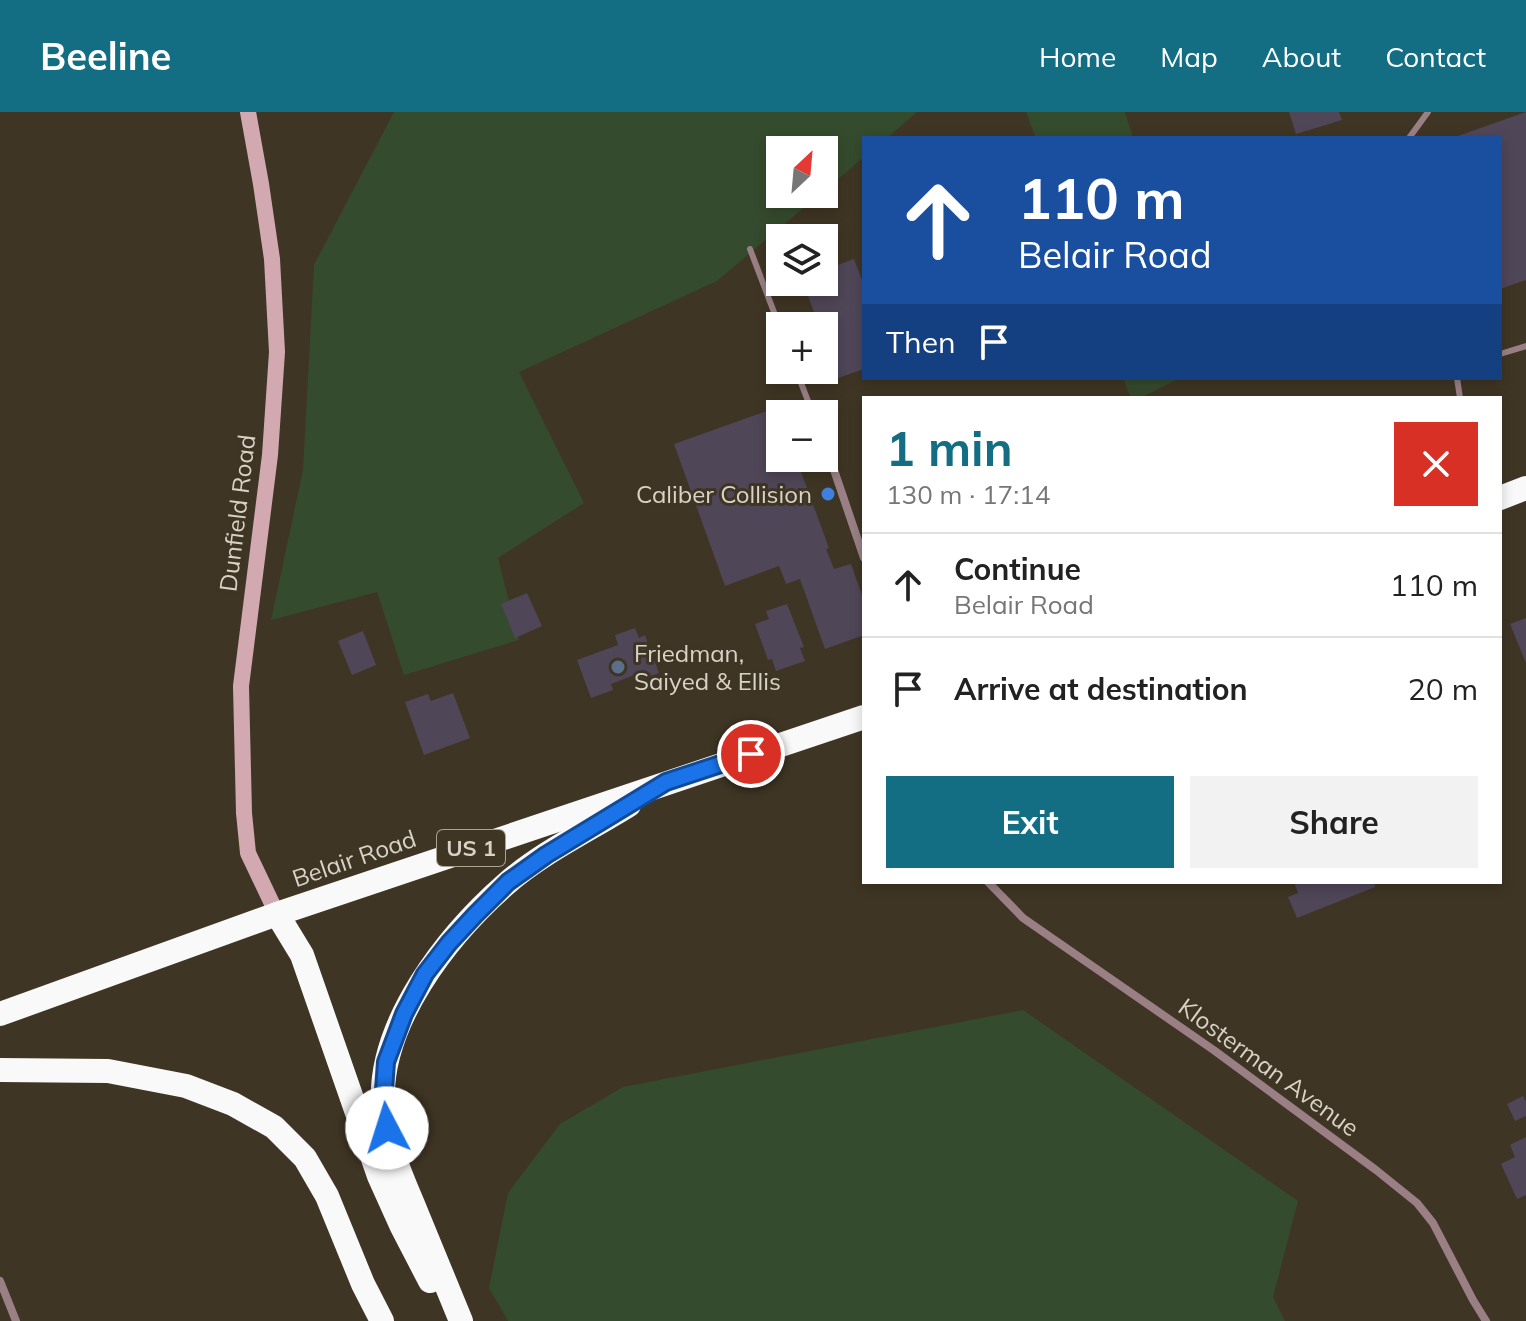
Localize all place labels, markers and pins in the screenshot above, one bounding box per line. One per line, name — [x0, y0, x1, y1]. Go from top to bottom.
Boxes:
place label: Caliber Collision — [636, 479, 812, 509]
marker: Caliber Collision — [819, 485, 837, 503]
place label: Friedman, Saiyed & Ellis — [634, 638, 781, 696]
marker: Friedman, Saiyed & Ellis — [609, 658, 627, 676]
pin — [717, 720, 785, 788]

